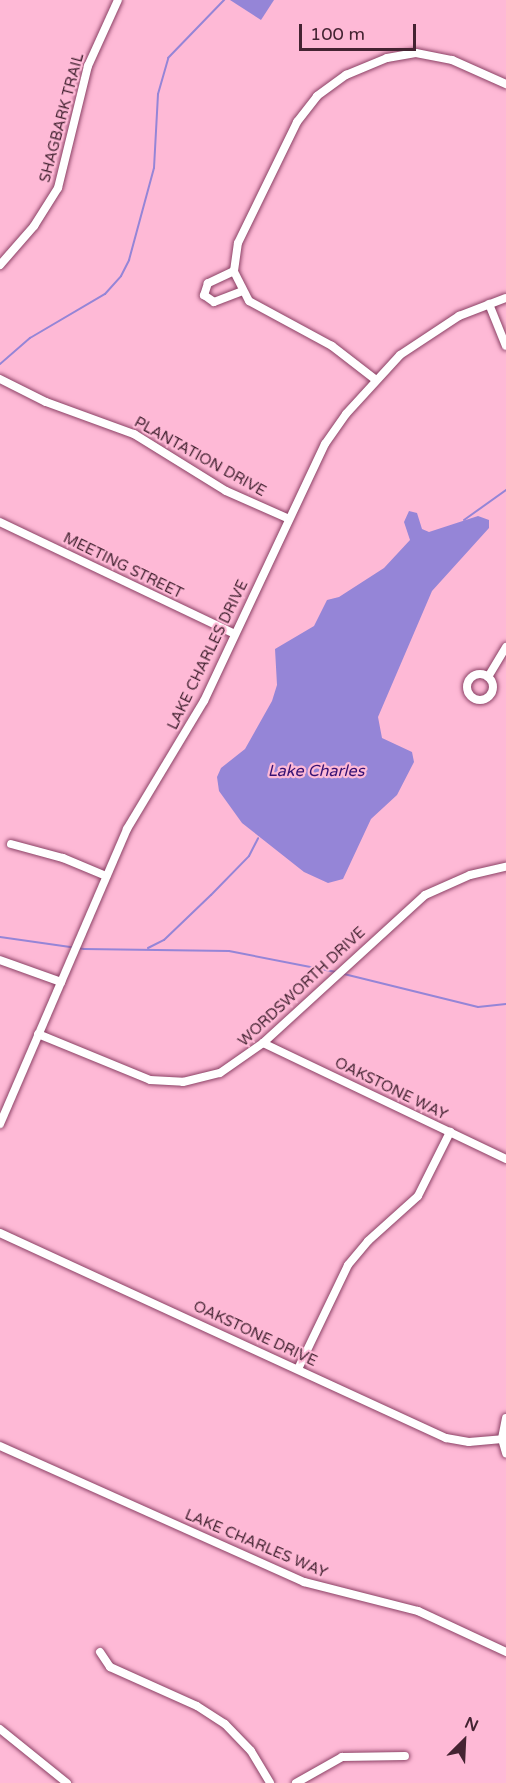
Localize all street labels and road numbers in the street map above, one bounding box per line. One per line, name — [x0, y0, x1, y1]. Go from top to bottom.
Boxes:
street label: SHAGBARK TRAIL — [36, 51, 88, 185]
street label: PLANTATION DRIVE — [131, 413, 269, 501]
street label: MEETING STREET — [60, 529, 186, 603]
street label: LAKE CHARLES DRIVE — [164, 577, 252, 733]
street label: WORDSWORTH DRIVE — [235, 923, 369, 1051]
street label: OAKSTONE WAY — [332, 1054, 450, 1124]
street label: OAKSTONE DRIVE — [190, 1297, 320, 1371]
street label: LAKE CHARLES WAY — [182, 1506, 330, 1582]

